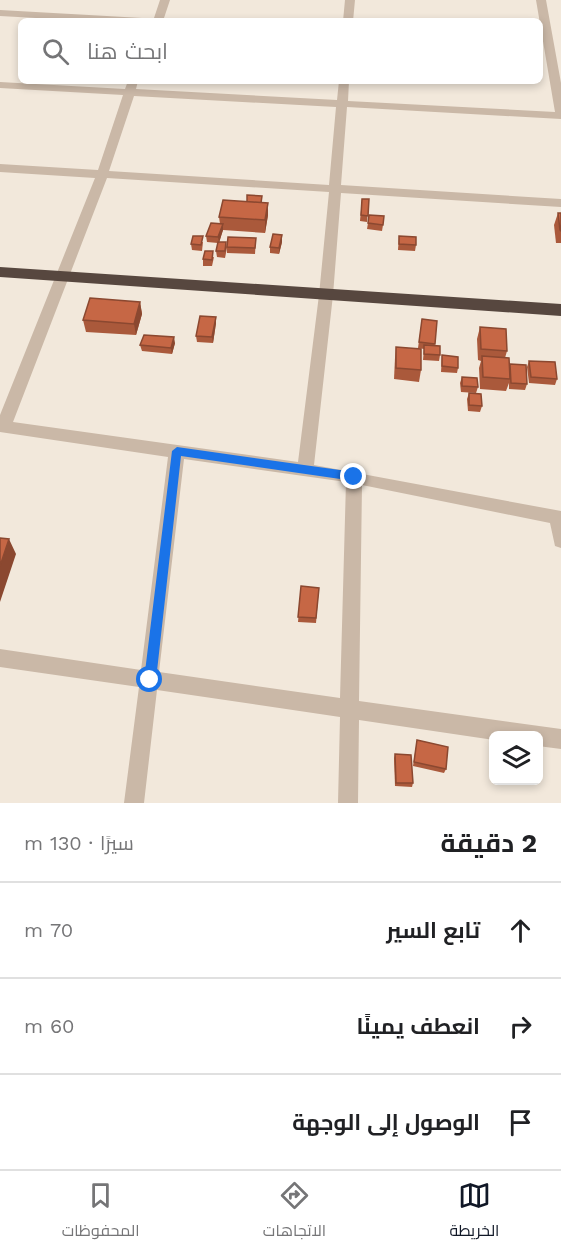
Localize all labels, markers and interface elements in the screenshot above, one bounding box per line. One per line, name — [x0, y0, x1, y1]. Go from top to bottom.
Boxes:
search box — [18, 18, 543, 84]
icon: search — [39, 35, 72, 68]
text: ابحث هنا — [87, 39, 168, 64]
route end — [340, 463, 366, 489]
route start — [136, 666, 162, 692]
map controls — [489, 731, 543, 785]
button: layers — [489, 731, 543, 785]
text: 2 دقيقة — [441, 828, 537, 858]
text: سيرًا · 130 m — [24, 831, 134, 855]
icon: ahead — [504, 914, 537, 947]
text: 70 m — [24, 918, 73, 942]
text: تابع السير — [386, 918, 480, 943]
icon: right — [504, 1010, 537, 1043]
text: 60 m — [24, 1014, 75, 1038]
text: انعطف يمينًا — [356, 1014, 480, 1039]
icon: arrive — [504, 1106, 537, 1139]
text: الوصول إلى الوجهة — [292, 1110, 480, 1135]
tab: المحفوظات — [62, 1179, 140, 1245]
tab: الاتجاهات — [263, 1179, 326, 1245]
tab: الخريطة — [449, 1179, 499, 1245]

